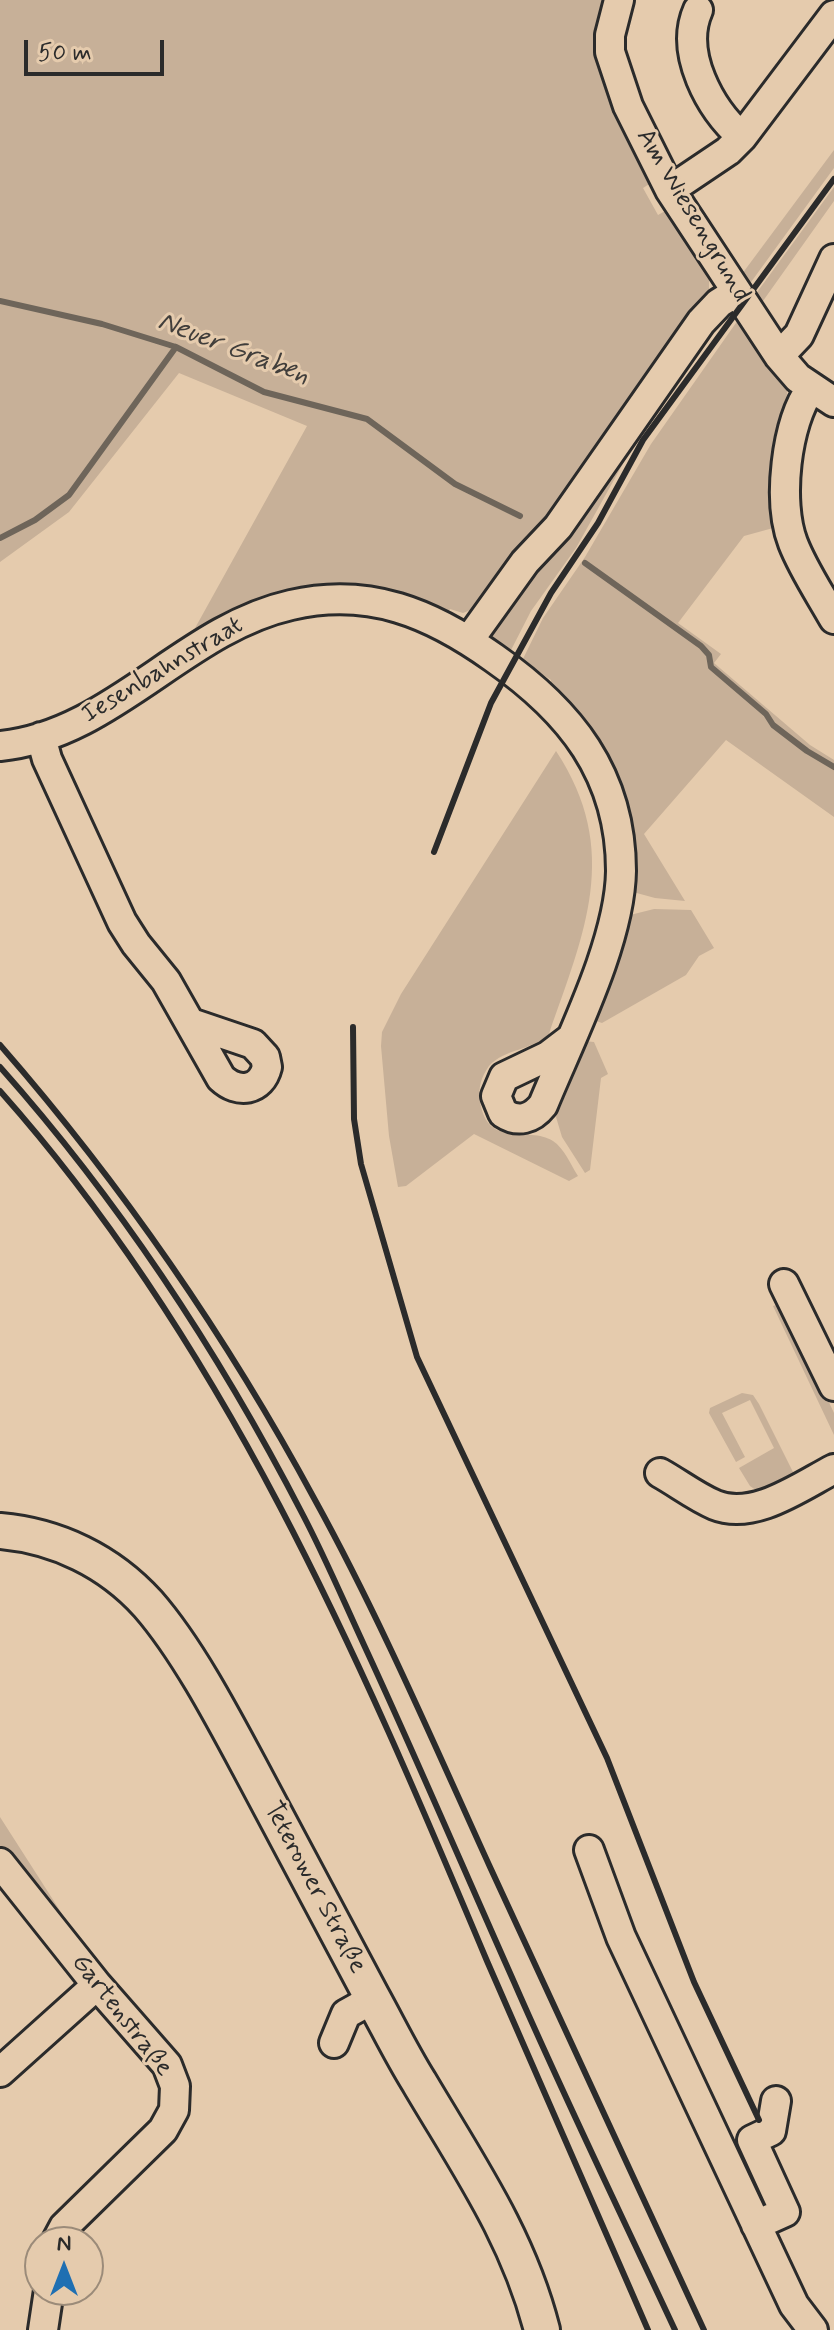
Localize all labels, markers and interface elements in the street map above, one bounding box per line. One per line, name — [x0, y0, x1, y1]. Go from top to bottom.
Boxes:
scale bar — [28, 24, 168, 74]
text: 50 m — [38, 38, 92, 69]
street label: Am Wiesengrund — [628, 124, 756, 308]
water label: Neuer Graben — [152, 306, 314, 394]
street label: Iesenbahnstraat — [77, 611, 249, 731]
street label: Teterower Straße — [256, 1797, 372, 1979]
street label: Gartenstraße — [64, 1949, 178, 2083]
north arrow — [24, 2226, 104, 2306]
text: N — [57, 2230, 71, 2258]

